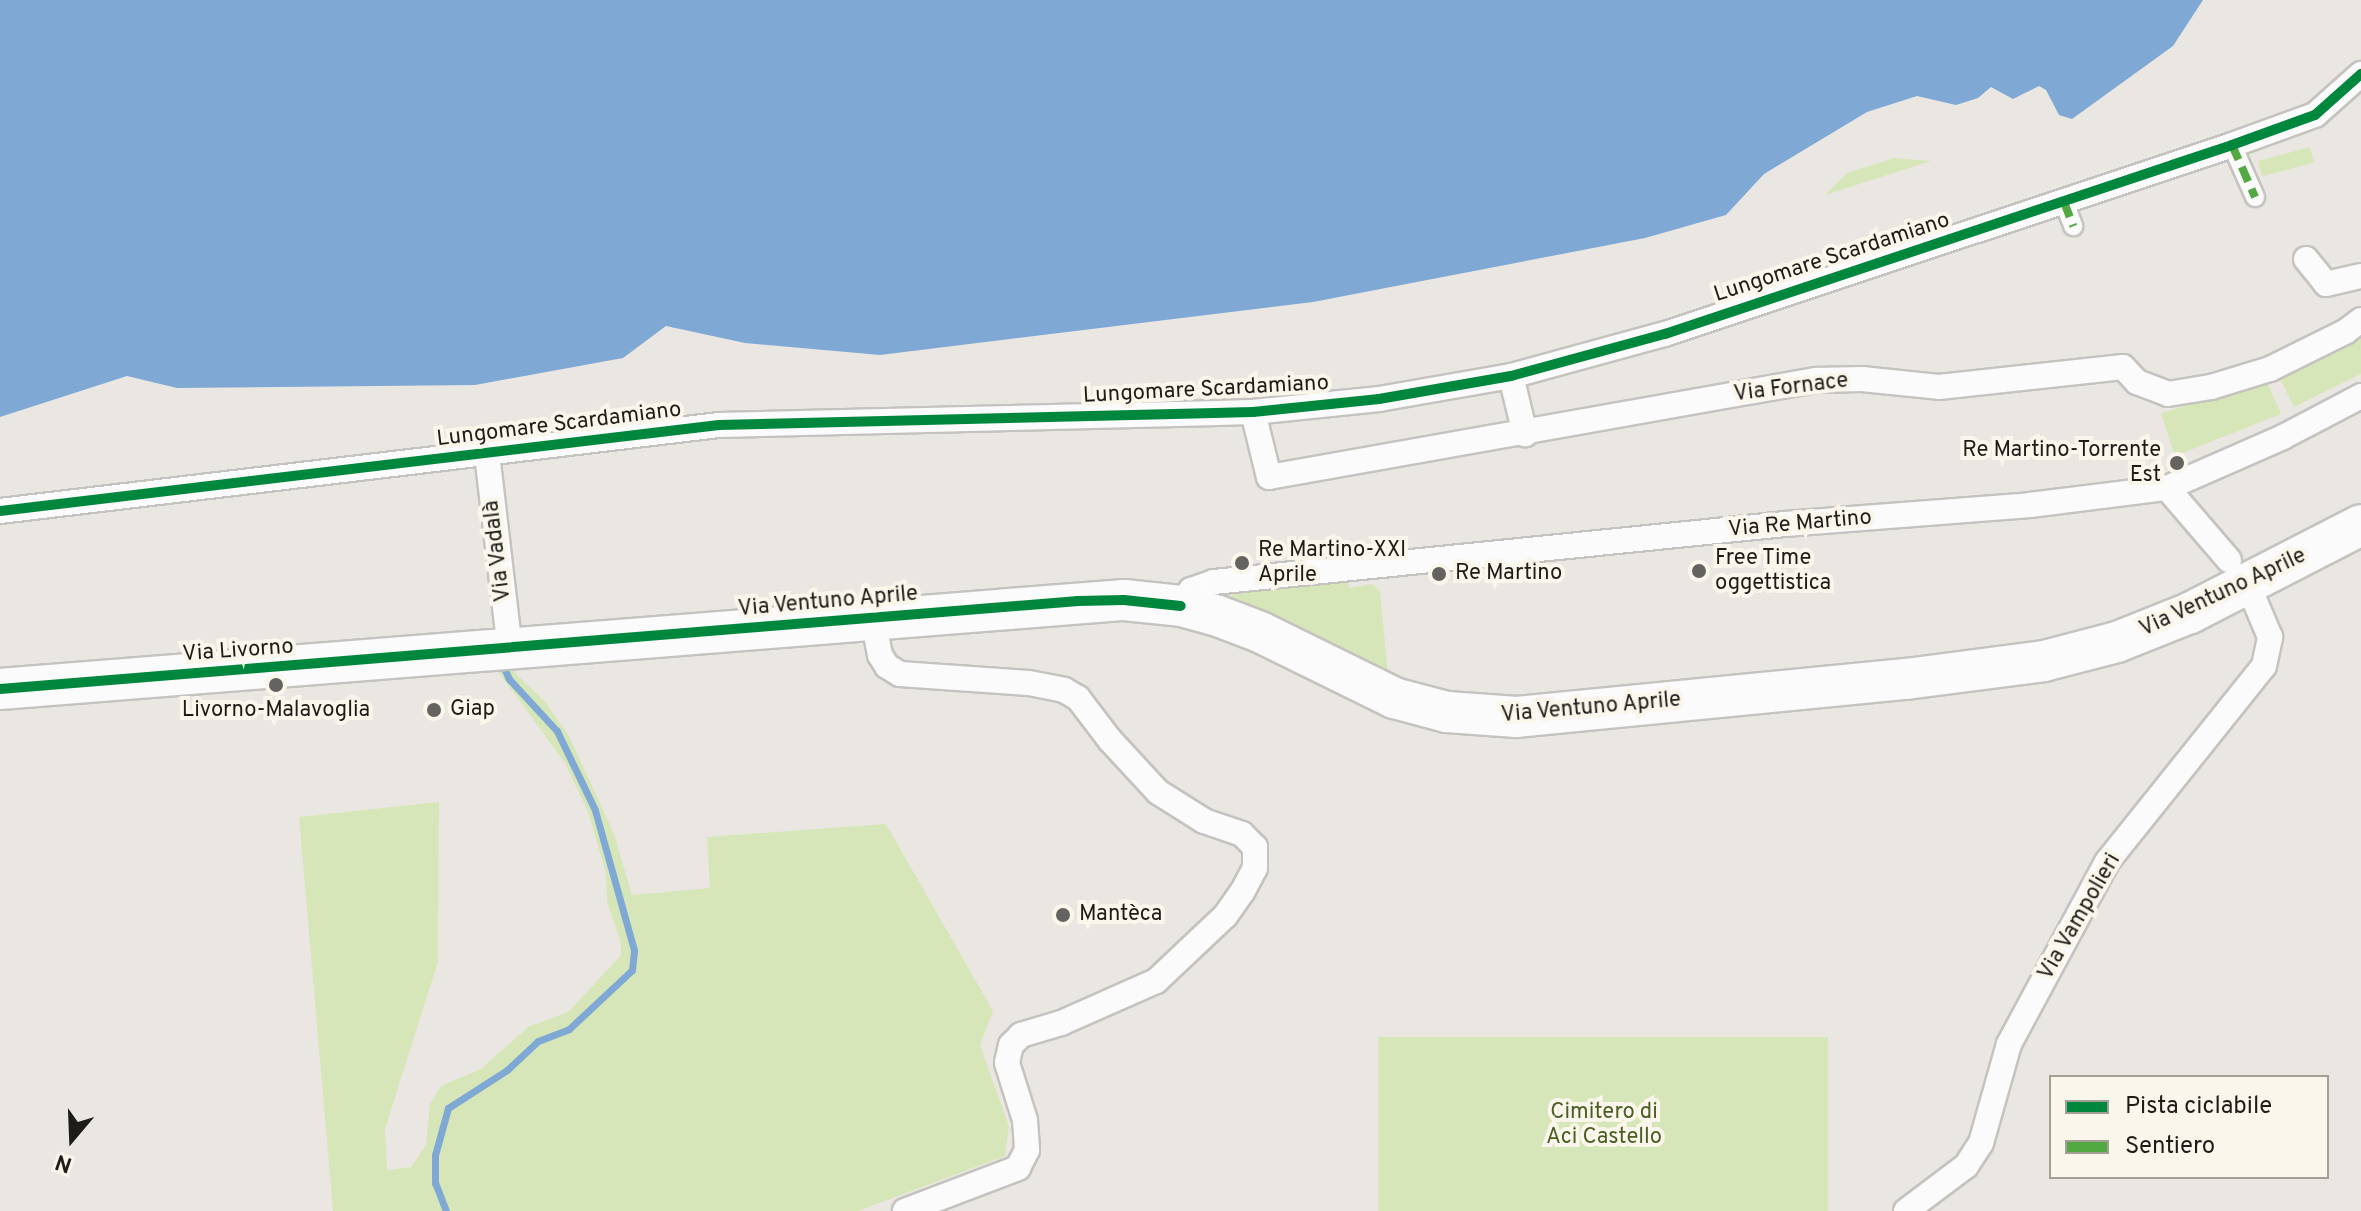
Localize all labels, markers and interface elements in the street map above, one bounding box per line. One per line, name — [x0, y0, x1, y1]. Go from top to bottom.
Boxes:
street label: Lungomare Scardamiano — [1711, 207, 1953, 309]
street label: Via Fornace — [1732, 368, 1850, 408]
street label: Lungomare Scardamiano — [1082, 370, 1330, 410]
street label: Lungomare Scardamiano — [435, 397, 683, 453]
place label: Re Martino-Torrente Est — [1962, 437, 2161, 488]
marker: Re Martino-Torrente Est — [2168, 454, 2186, 472]
street label: Via Vadalà — [479, 498, 517, 604]
street label: Via Re Martino — [1727, 505, 1873, 543]
place label: Re Martino-XXI Aprile — [1258, 537, 1406, 588]
street label: Via Ventuno Aprile — [2135, 542, 2311, 644]
place label: Free Time oggettistica — [1715, 545, 1831, 596]
marker: Re Martino-XXI Aprile — [1233, 554, 1251, 572]
place label: Re Martino — [1455, 561, 1562, 587]
marker: Free Time oggettistica — [1690, 562, 1708, 580]
marker: Re Martino — [1430, 565, 1448, 583]
street label: Via Ventuno Aprile — [736, 581, 920, 623]
street label: Via Livorno — [182, 634, 294, 668]
marker: Livorno-Malavoglia — [267, 676, 285, 694]
street label: Via Ventuno Aprile — [1499, 687, 1683, 729]
place label: Giap — [450, 697, 495, 723]
place label: Livorno-Malavoglia — [182, 698, 370, 724]
marker: Giap — [425, 701, 443, 719]
street label: Via Vampolieri — [2033, 849, 2127, 985]
place label: Mantèca — [1079, 902, 1162, 928]
marker: Mantèca — [1054, 906, 1072, 924]
legend — [2049, 1075, 2329, 1179]
text: Pista ciclabile — [2125, 1092, 2272, 1122]
north arrow — [32, 1099, 112, 1179]
park label: Cimitero di Aci Castello — [1546, 1099, 1662, 1150]
text: Sentiero — [2125, 1132, 2215, 1162]
text: N — [52, 1147, 76, 1178]

